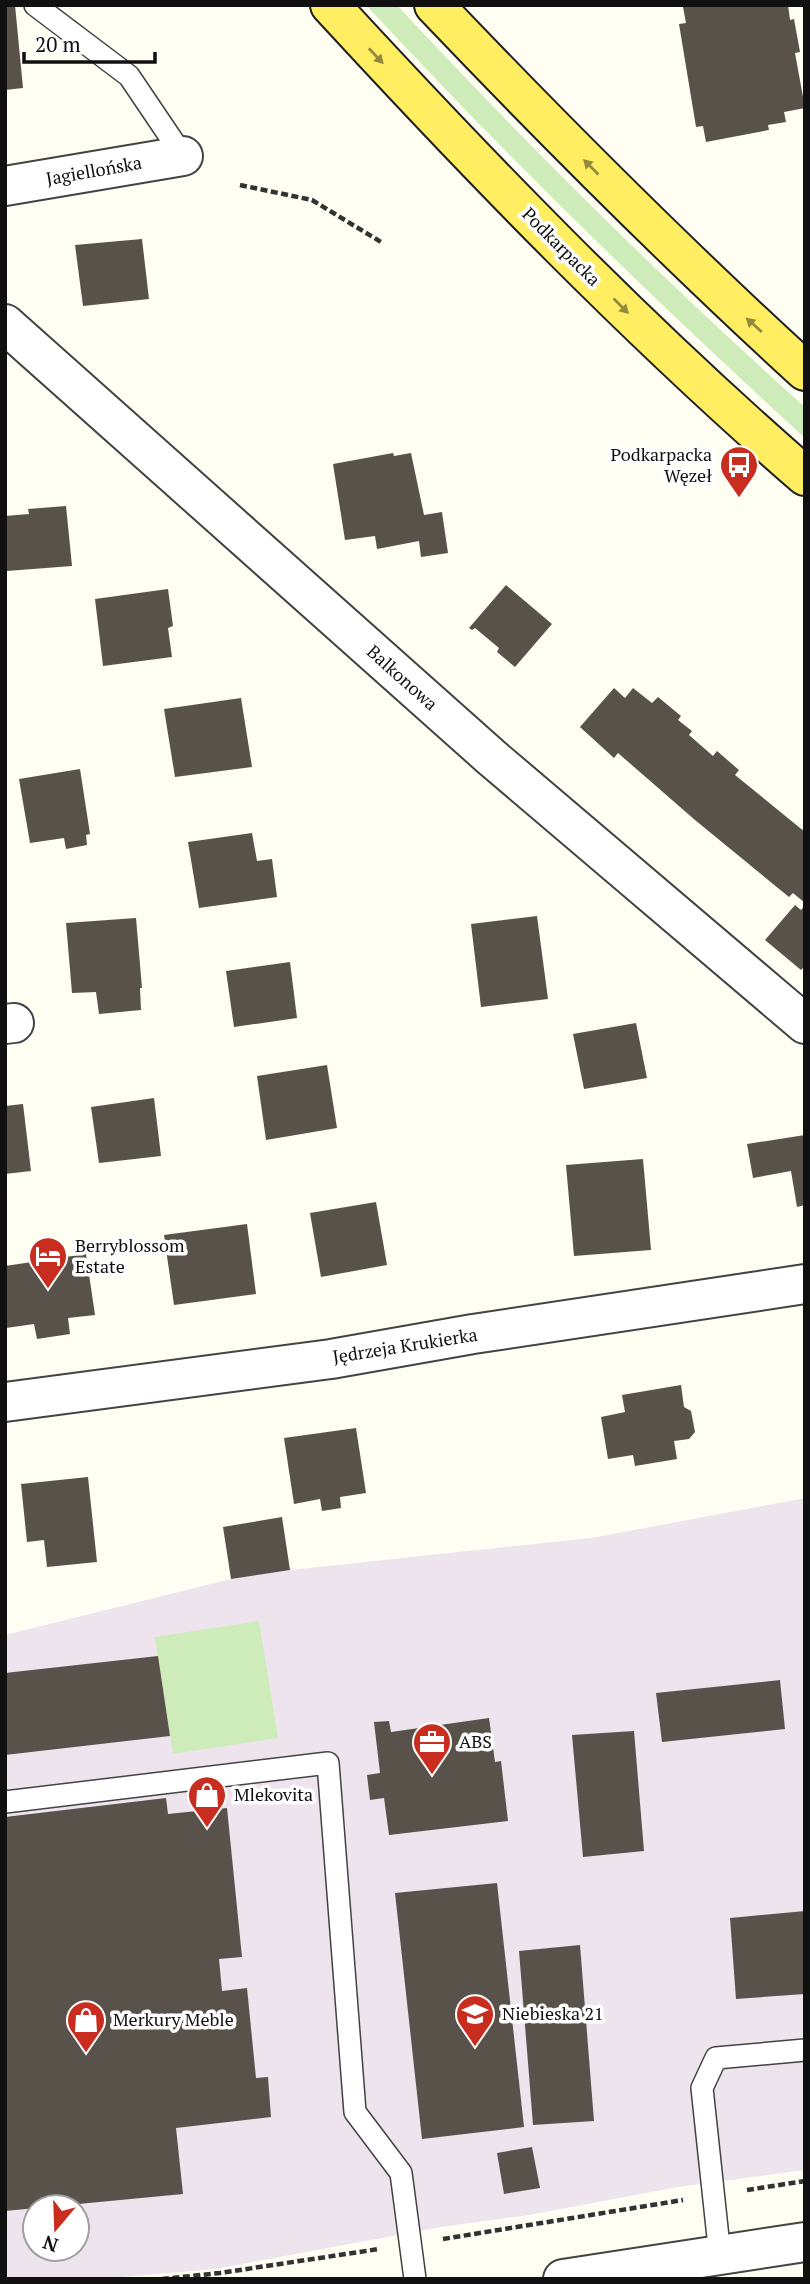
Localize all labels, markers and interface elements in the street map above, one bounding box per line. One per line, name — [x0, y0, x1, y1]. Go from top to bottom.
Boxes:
scale bar — [24, 21, 156, 65]
text: 20 m — [35, 30, 81, 58]
one-way arrow — [368, 47, 384, 64]
street label: Jagiellońska — [44, 150, 144, 190]
one-way arrow — [583, 158, 600, 175]
street label: Podkarpacka — [517, 202, 606, 291]
one-way arrow — [612, 297, 629, 313]
one-way arrow — [746, 318, 763, 334]
place label: Podkarpacka Węzeł — [611, 442, 712, 487]
bus stop icon: Podkarpacka Węzeł — [718, 444, 760, 499]
street label: Balkonowa — [362, 639, 443, 715]
place label: Berryblossom Estate — [75, 1233, 185, 1278]
hotel icon: Berryblossom Estate — [27, 1235, 69, 1290]
street label: Jędrzeja Krukierka — [331, 1322, 479, 1368]
office icon: ABS — [411, 1721, 453, 1776]
place label: ABS — [459, 1729, 492, 1753]
shop icon: Mlekovita — [186, 1774, 228, 1829]
place label: Mlekovita — [234, 1782, 313, 1806]
school or university icon: Niebieska 21 — [454, 1993, 496, 2048]
shop icon: Merkury Meble — [65, 1999, 107, 2054]
place label: Niebieska 21 — [502, 2001, 604, 2025]
place label: Merkury Meble — [113, 2007, 234, 2031]
north arrow — [21, 2193, 91, 2263]
text: N — [39, 2230, 61, 2259]

